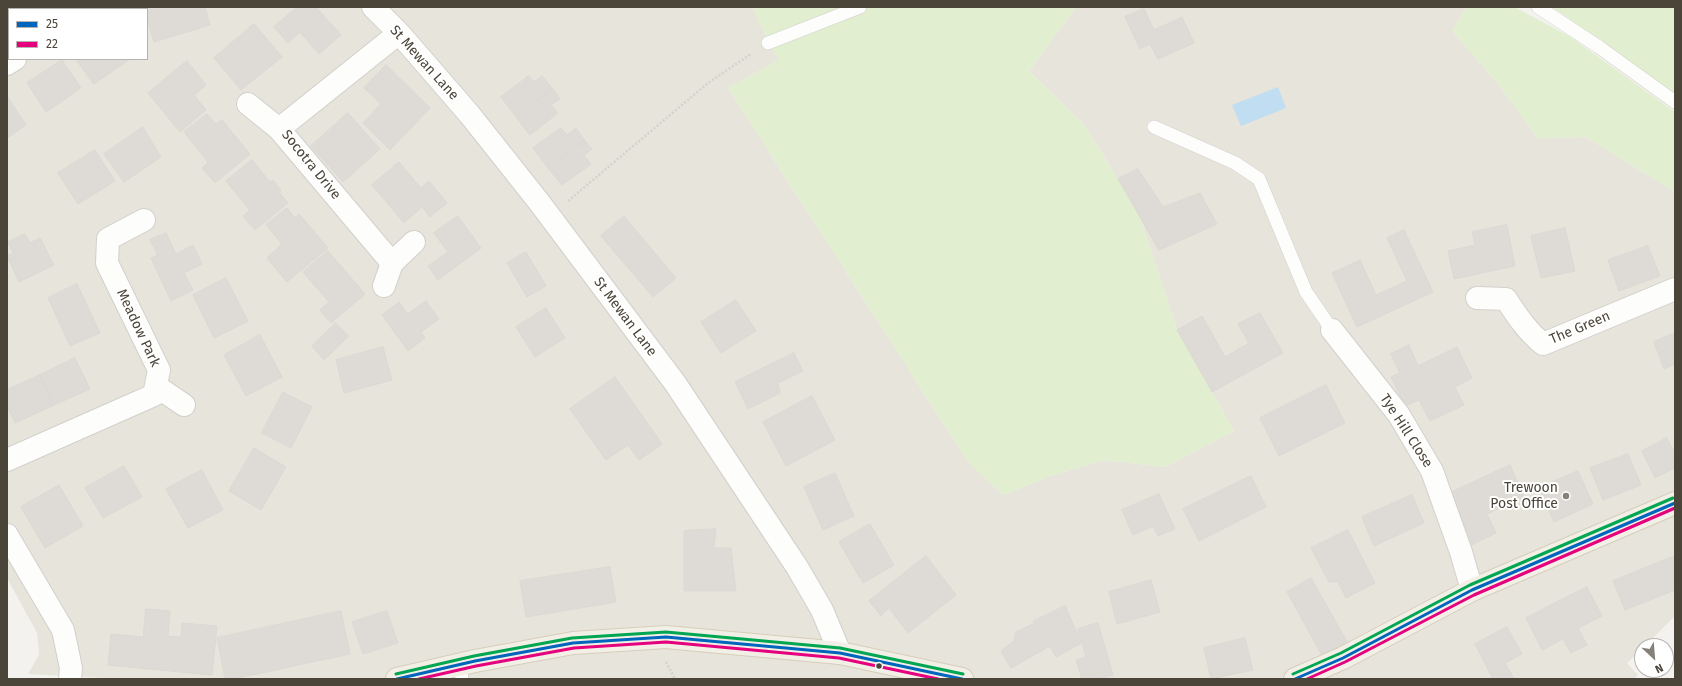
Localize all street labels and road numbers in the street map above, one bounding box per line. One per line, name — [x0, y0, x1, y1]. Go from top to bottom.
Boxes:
street label: St Mewan Lane — [386, 22, 462, 104]
street label: Socotra Drive — [278, 127, 344, 203]
street label: St Mewan Lane — [590, 274, 660, 360]
street label: Meadow Park — [113, 286, 163, 370]
street label: The Green — [1547, 308, 1613, 348]
street label: Tye Hill Close — [1376, 391, 1436, 471]

